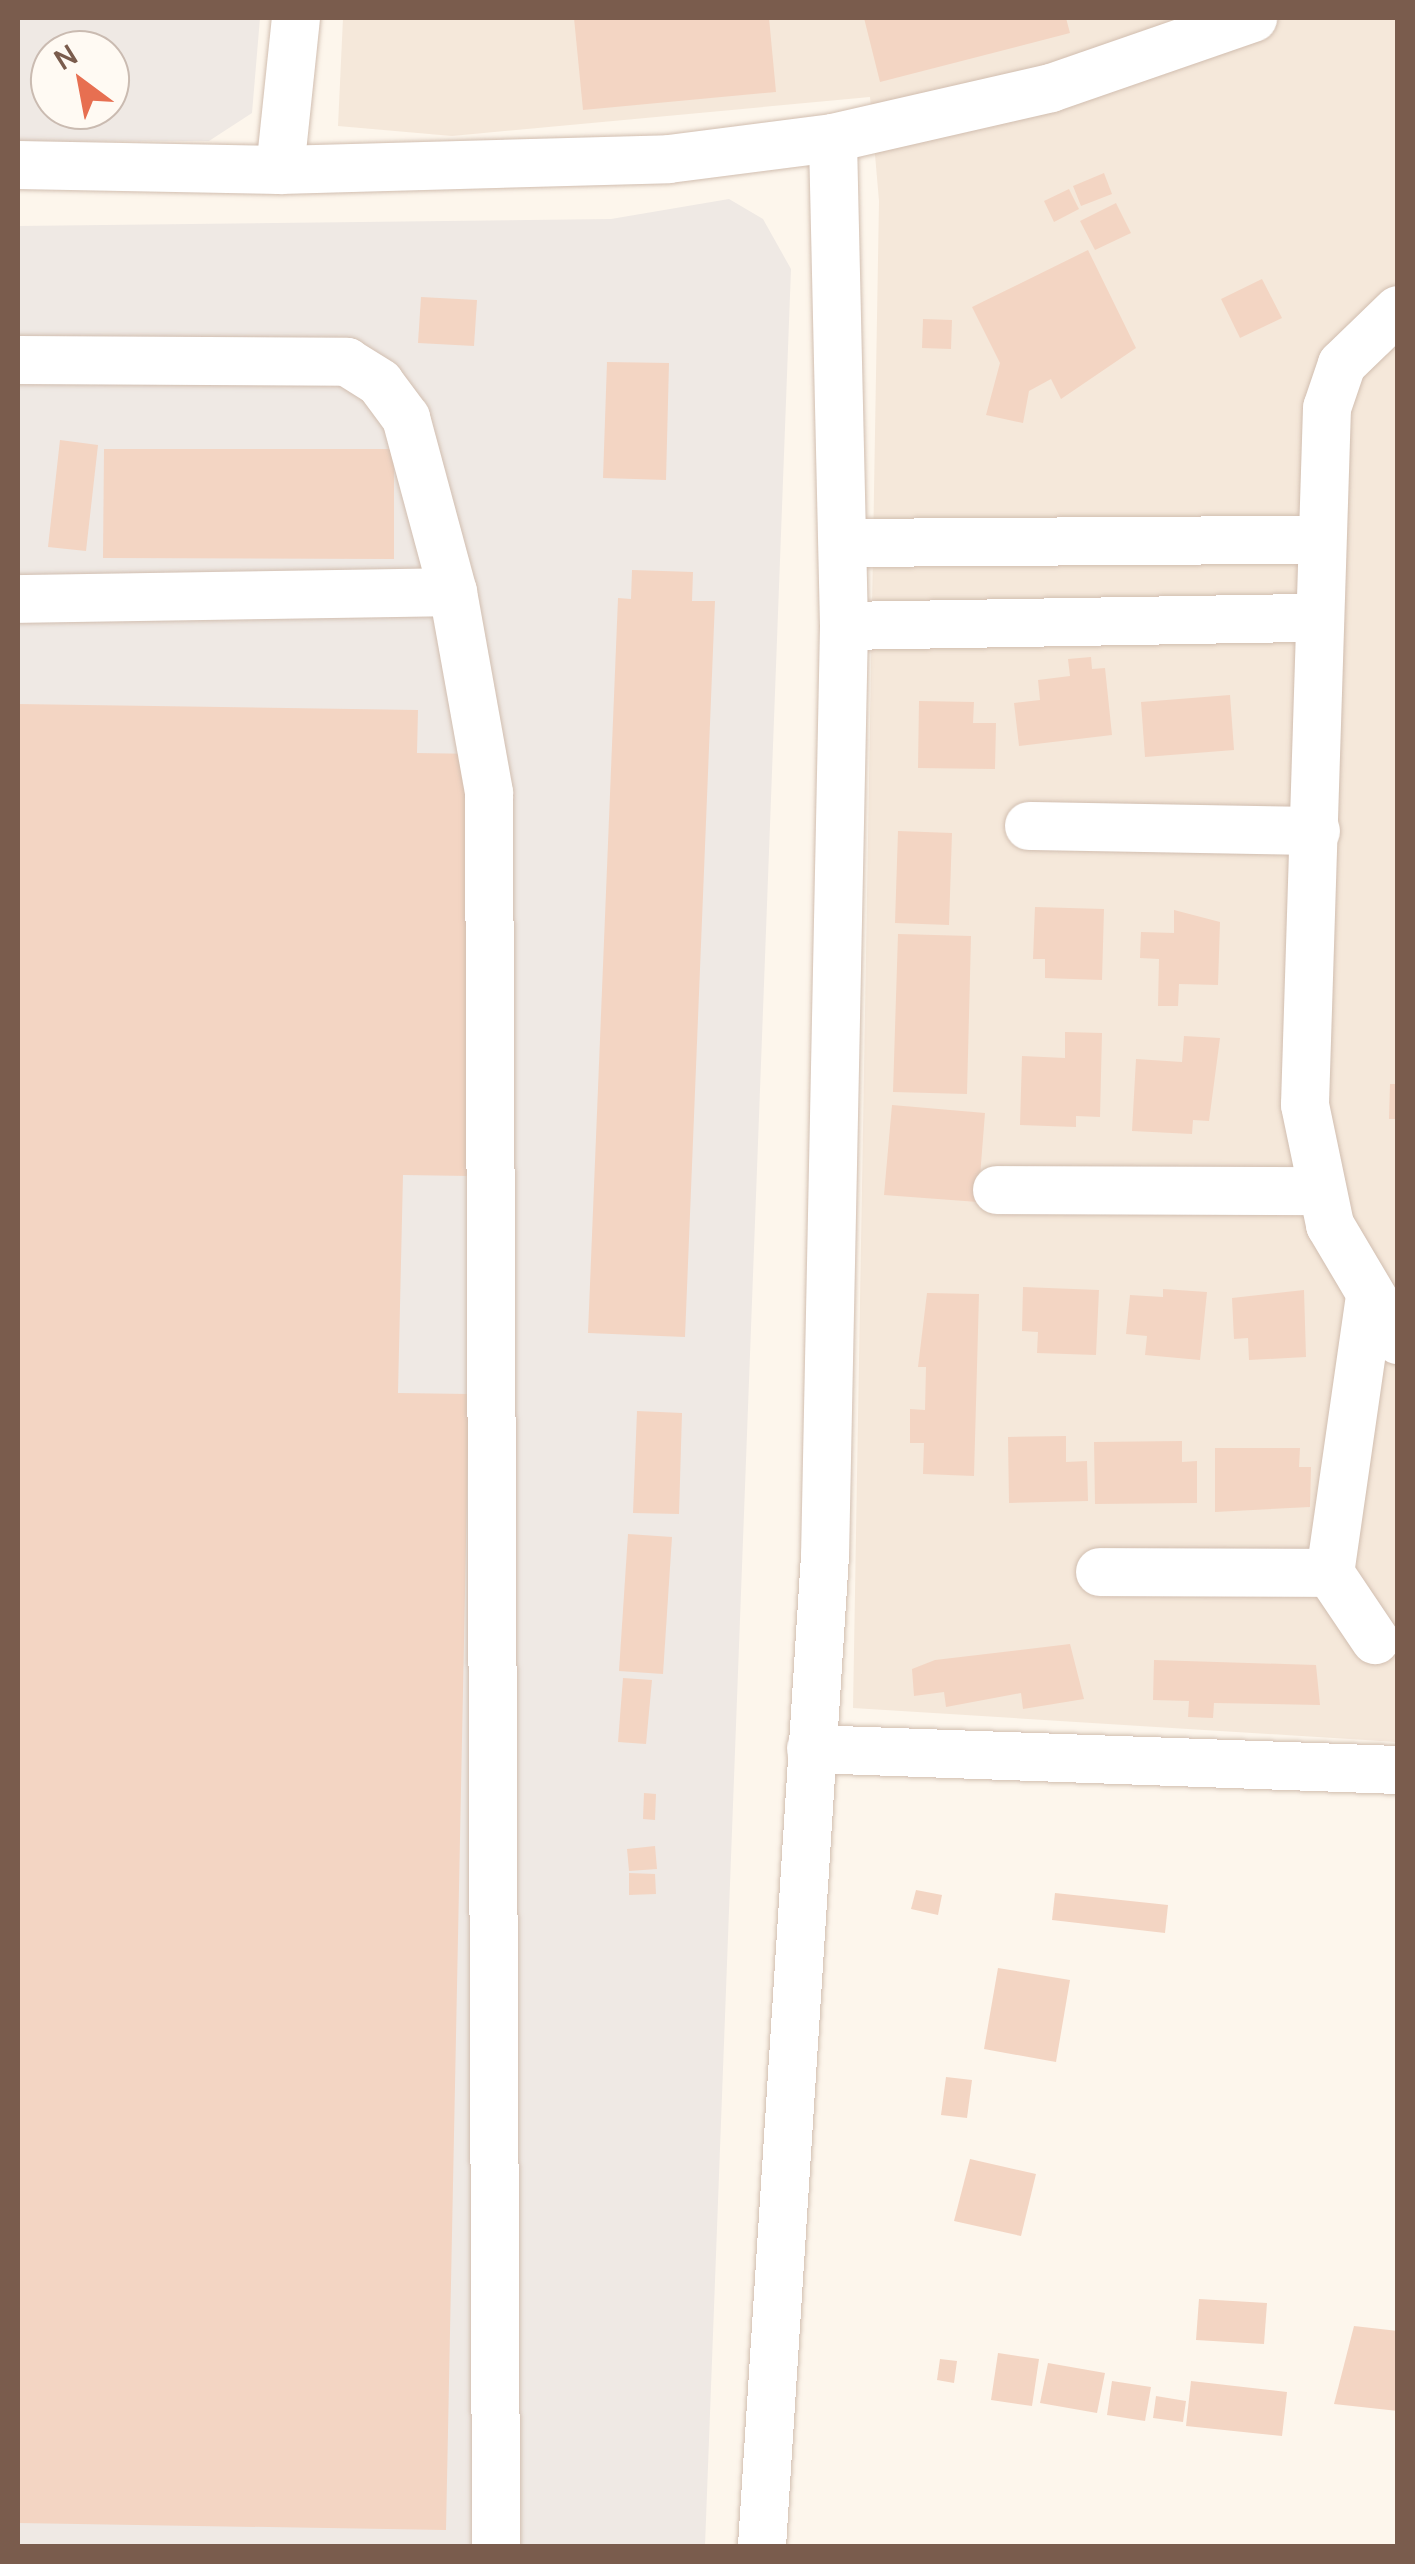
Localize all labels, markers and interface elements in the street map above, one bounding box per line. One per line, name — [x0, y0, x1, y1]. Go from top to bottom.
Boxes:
north arrow — [30, 30, 130, 130]
text: N — [47, 35, 84, 78]

